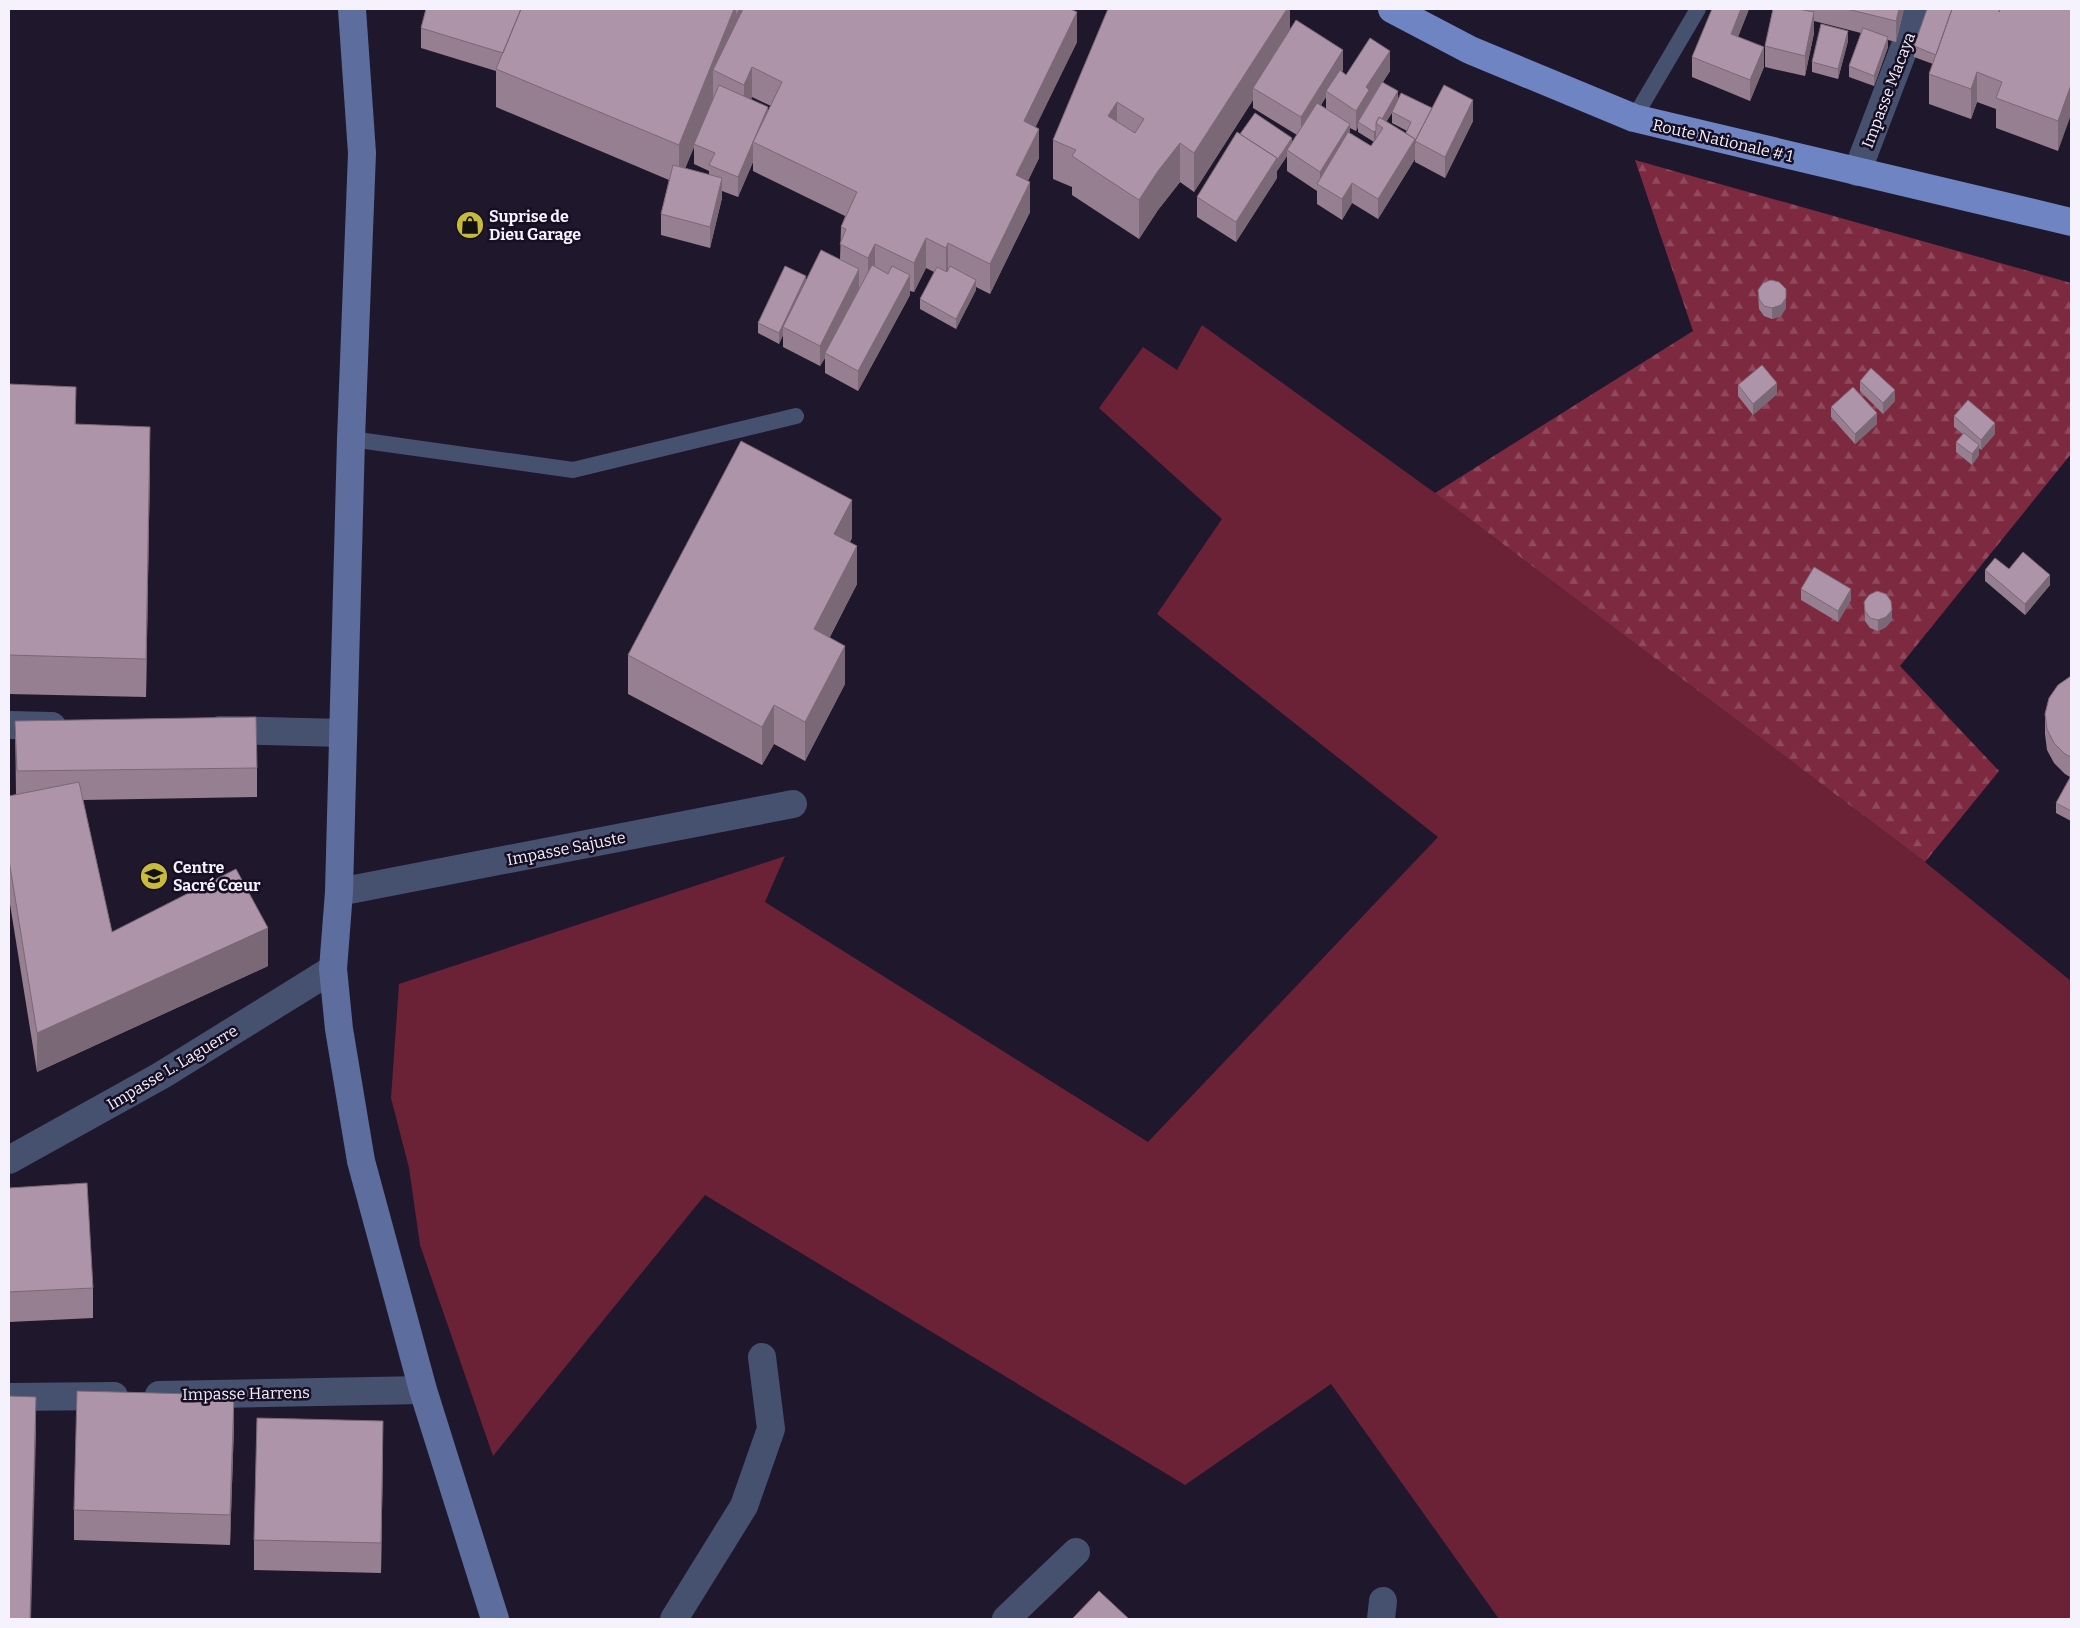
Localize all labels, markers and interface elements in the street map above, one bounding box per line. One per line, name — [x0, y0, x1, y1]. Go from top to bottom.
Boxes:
street label: Impasse Macaya — [1858, 29, 1919, 151]
street label: Route Nationale # 1 — [1651, 115, 1795, 166]
place label: Suprise de Dieu Garage — [489, 207, 581, 244]
shop icon: Suprise de Dieu Garage — [455, 210, 485, 240]
street label: Impasse Sajuste — [505, 828, 627, 869]
place label: Centre Sacré Cœur — [173, 858, 261, 895]
school or university icon: Centre Sacré Cœur — [139, 861, 169, 891]
street label: Impasse L. Laguerre — [103, 1021, 241, 1114]
street label: Impasse Harrens — [182, 1383, 310, 1404]

